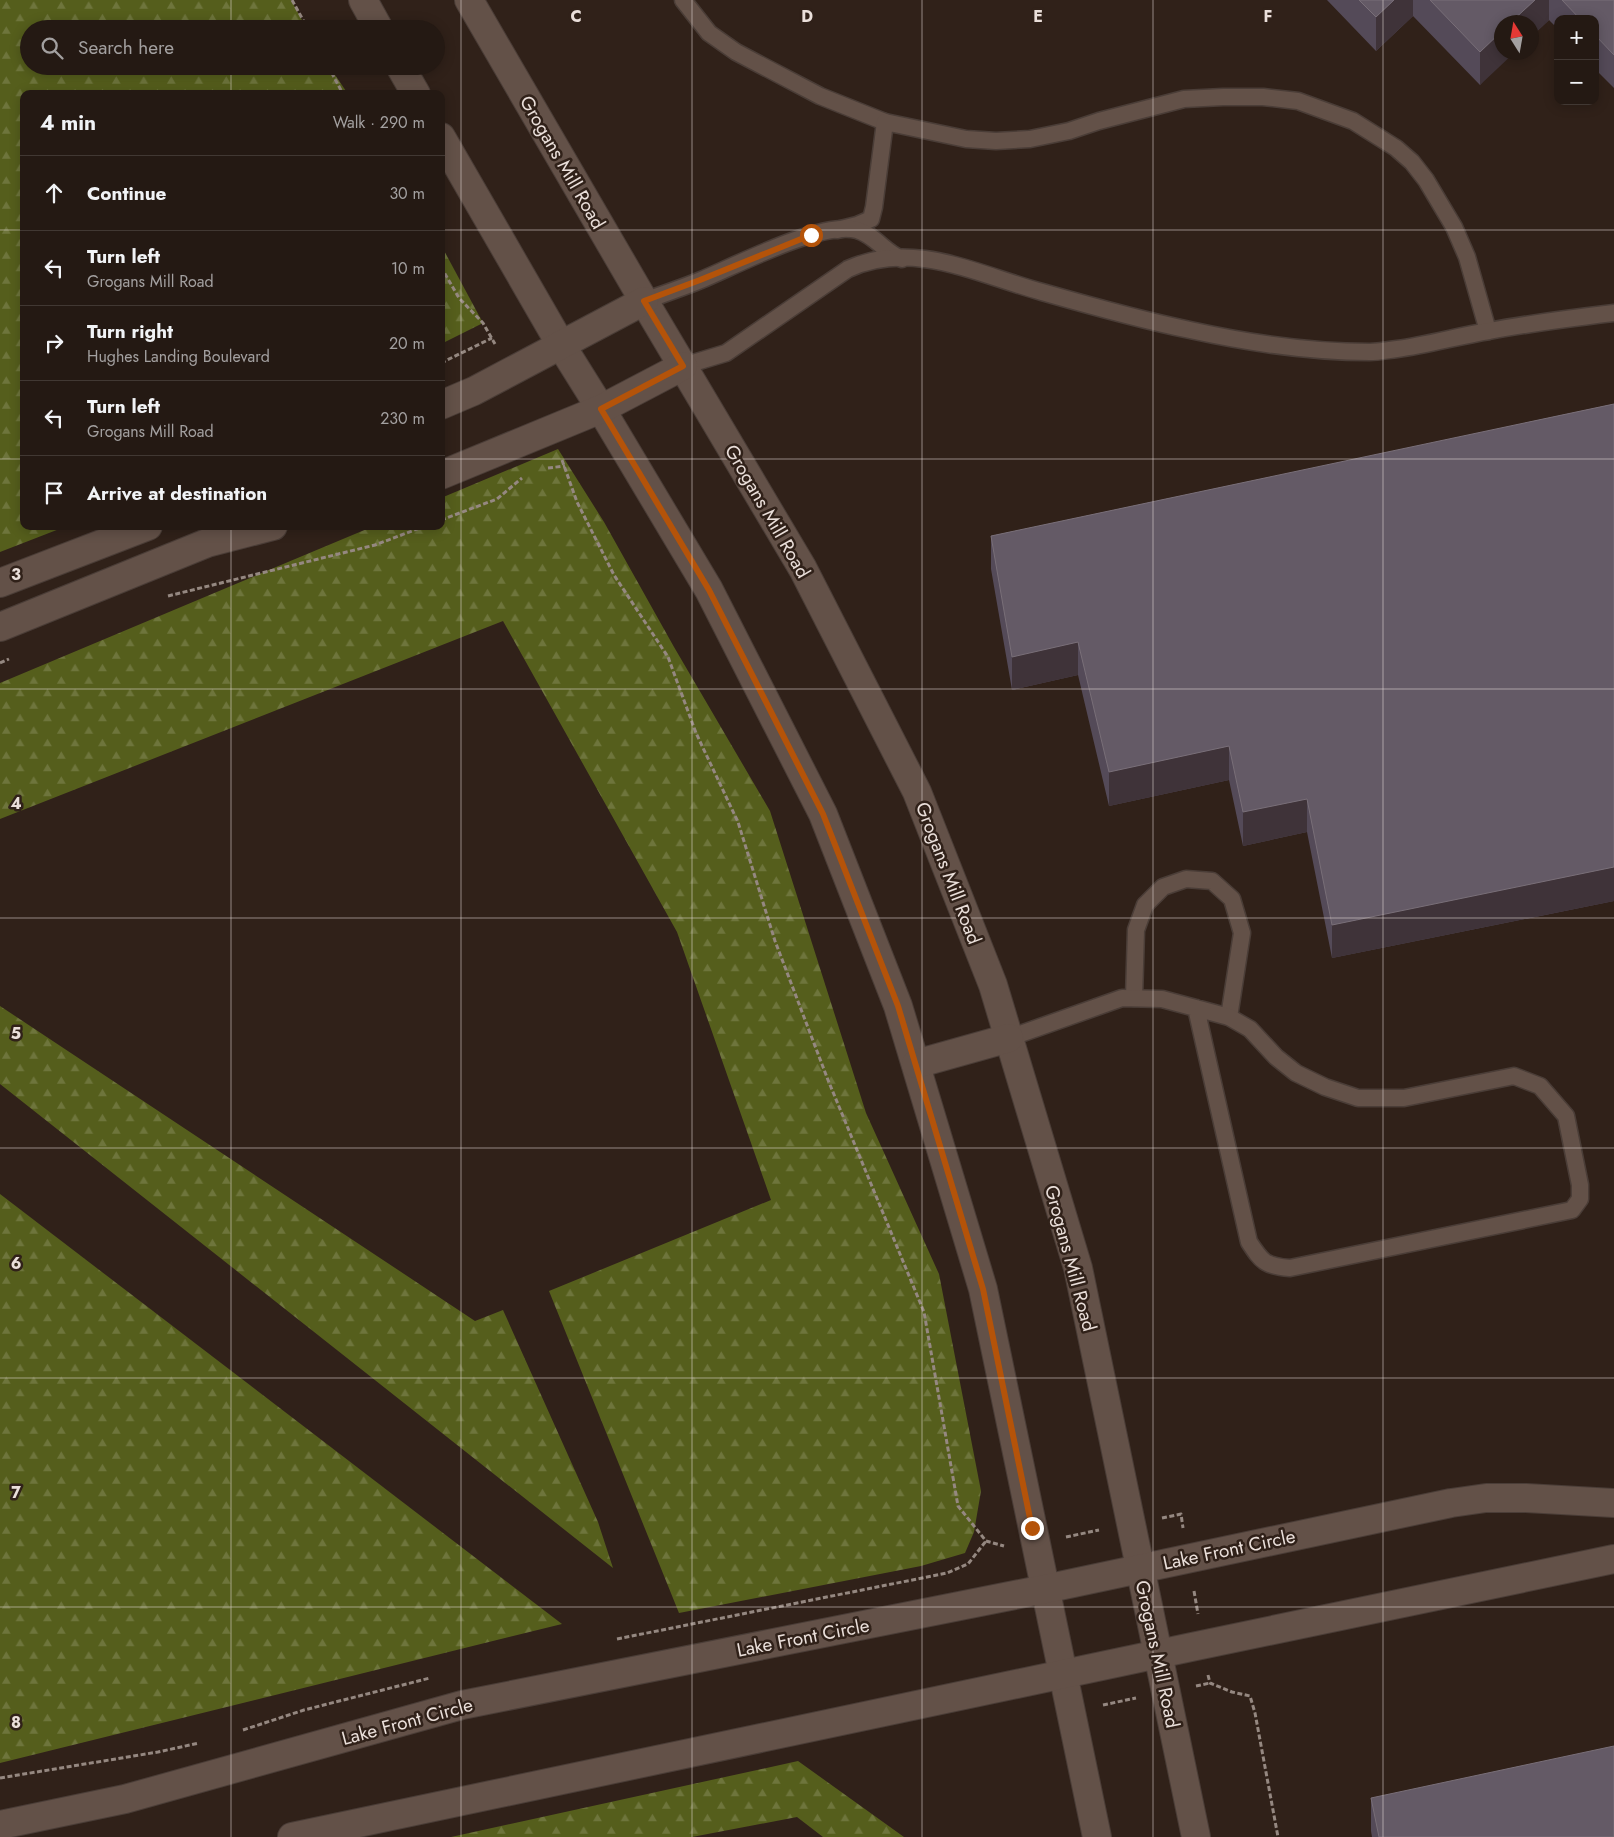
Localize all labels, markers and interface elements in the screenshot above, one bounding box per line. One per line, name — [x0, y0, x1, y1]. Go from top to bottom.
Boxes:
text: C — [570, 5, 582, 28]
text: D — [801, 5, 813, 28]
text: E — [1033, 5, 1043, 28]
text: F — [1264, 5, 1272, 28]
north arrow — [1494, 15, 1539, 60]
map controls — [1554, 15, 1599, 105]
button: + — [1554, 15, 1599, 60]
search box — [20, 20, 445, 75]
icon: search — [38, 34, 66, 62]
text: Search here — [78, 34, 174, 61]
button: − — [1554, 60, 1599, 105]
street label: Grogans Mill Road — [513, 90, 612, 234]
text: 4 min — [40, 108, 96, 138]
text: Walk · 290 m — [333, 111, 425, 134]
icon: ahead — [40, 179, 68, 207]
text: Continue — [87, 180, 166, 207]
text: 30 m — [389, 182, 425, 205]
route start — [800, 224, 823, 247]
text: Turn left — [87, 243, 160, 270]
icon: left — [40, 254, 68, 282]
text: 10 m — [391, 257, 425, 280]
text: Grogans Mill Road — [87, 270, 214, 293]
text: Turn right — [87, 318, 173, 345]
icon: right — [40, 329, 68, 357]
text: 20 m — [389, 332, 425, 355]
text: Hughes Landing Boulevard — [87, 345, 270, 368]
text: Turn left — [87, 393, 160, 420]
icon: left — [40, 404, 68, 432]
text: 230 m — [380, 407, 425, 430]
text: Grogans Mill Road — [87, 420, 214, 443]
street label: Grogans Mill Road — [718, 439, 817, 583]
icon: arrive — [40, 479, 68, 507]
text: Arrive at destination — [87, 480, 267, 507]
text: 3 — [11, 563, 21, 586]
text: 4 — [10, 792, 22, 815]
street label: Grogans Mill Road — [909, 798, 988, 948]
text: 5 — [11, 1022, 21, 1045]
street label: Grogans Mill Road — [1038, 1182, 1103, 1334]
text: 6 — [11, 1252, 21, 1275]
text: 7 — [11, 1481, 21, 1504]
route end — [1021, 1517, 1044, 1540]
street label: Lake Front Circle — [1160, 1522, 1298, 1577]
street label: Grogans Mill Road — [1129, 1578, 1186, 1730]
street label: Lake Front Circle — [734, 1611, 872, 1664]
street label: Lake Front Circle — [339, 1691, 476, 1752]
text: 8 — [11, 1711, 21, 1734]

